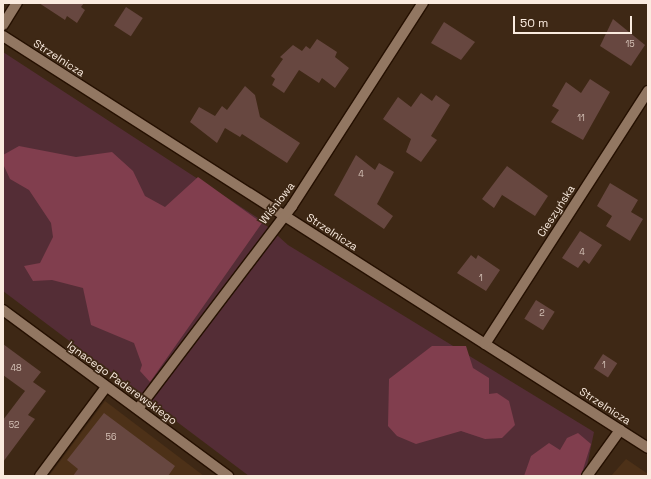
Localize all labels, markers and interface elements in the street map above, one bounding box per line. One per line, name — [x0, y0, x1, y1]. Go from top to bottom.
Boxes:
scale bar — [515, 8, 634, 34]
text: 50 m — [520, 15, 548, 31]
street label: Strzelnicza — [31, 37, 87, 79]
house number: 15 — [625, 39, 635, 49]
house number: 11 — [577, 113, 585, 123]
house number: 4 — [358, 169, 364, 179]
street label: Wiśniowa — [257, 180, 297, 226]
street label: Cieszyńska — [534, 183, 578, 239]
street label: Strzelnicza — [304, 211, 360, 253]
house number: 4 — [579, 247, 585, 257]
house number: 1 — [479, 273, 483, 283]
house number: 2 — [539, 308, 545, 318]
street label: Ignacego Paderewskiego — [64, 339, 180, 427]
house number: 1 — [602, 360, 606, 370]
house number: 48 — [10, 363, 22, 373]
street label: Strzelnicza — [577, 385, 633, 427]
house number: 52 — [9, 420, 19, 430]
house number: 56 — [106, 432, 116, 442]

